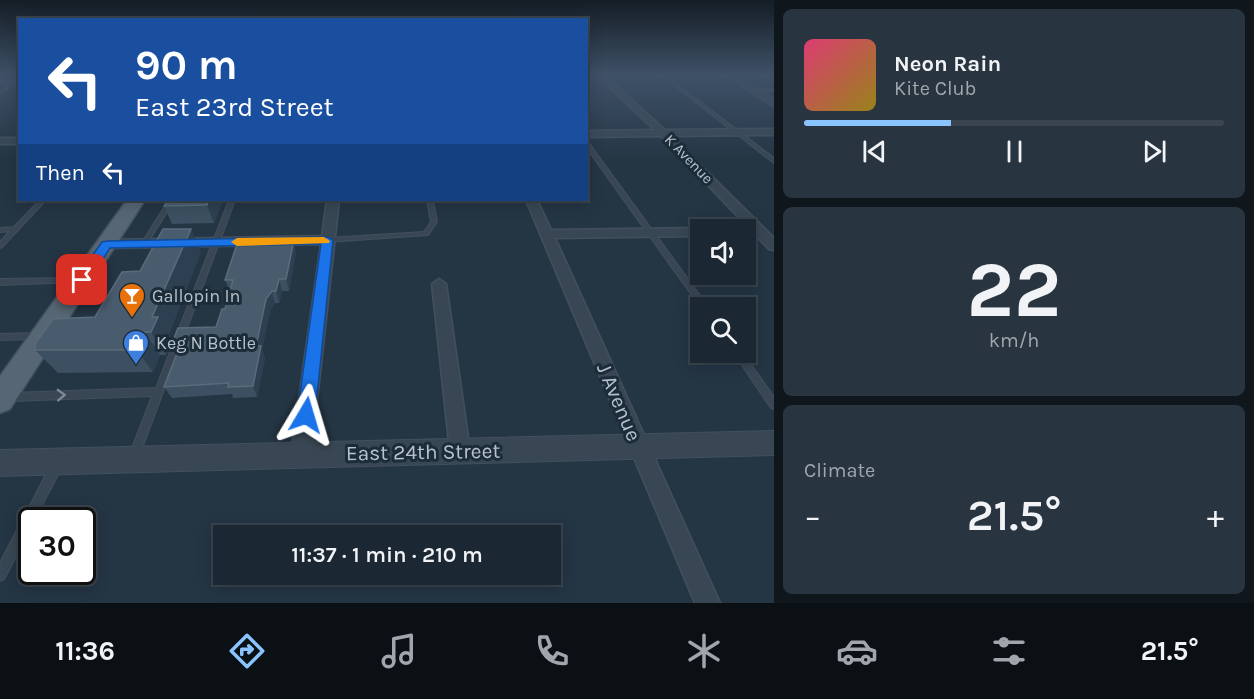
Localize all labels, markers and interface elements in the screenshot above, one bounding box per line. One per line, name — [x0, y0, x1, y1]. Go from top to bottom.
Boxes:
text: 90 m — [135, 40, 238, 90]
icon: left — [36, 42, 114, 120]
text: Neon Rain — [894, 51, 1001, 77]
text: Kite Club — [894, 77, 976, 100]
text: East 23rd Street — [135, 91, 334, 123]
street label: K Avenue — [661, 130, 717, 188]
icon: previous — [858, 135, 891, 168]
icon: pause — [998, 135, 1031, 168]
icon: next — [1138, 135, 1171, 168]
icon: left — [97, 156, 130, 189]
text: Then — [36, 160, 85, 186]
map controls — [690, 219, 756, 363]
button: sound — [690, 219, 756, 285]
text: 22 — [967, 244, 1061, 336]
pin — [56, 254, 107, 305]
icon: arrive — [65, 263, 98, 296]
bar icon: Gallopin In — [117, 281, 147, 319]
place label: Gallopin In — [152, 285, 240, 307]
button: search — [690, 297, 756, 363]
shop icon: Keg N Bottle — [121, 328, 151, 366]
text: km/h — [989, 329, 1039, 352]
place label: Keg N Bottle — [156, 332, 256, 354]
street label: J Avenue — [592, 359, 646, 445]
position arrow — [274, 383, 338, 447]
one-way arrow — [56, 389, 65, 401]
street label: East 24th Street — [346, 439, 500, 465]
text: Climate — [804, 459, 875, 482]
text: 21.5° — [967, 489, 1061, 541]
text: − — [804, 497, 821, 535]
text: + — [1207, 497, 1224, 535]
speed limit sign: 30 — [18, 507, 96, 585]
text: 11:37 · 1 min · 210 m — [291, 542, 483, 568]
icon: directions — [226, 630, 268, 672]
icon: music — [378, 630, 420, 672]
icon: phone — [531, 630, 573, 672]
icon: climate — [683, 630, 725, 672]
icon: car — [836, 630, 878, 672]
icon: filters — [988, 630, 1030, 672]
text: 11:36 — [55, 635, 115, 667]
text: 21.5° — [1141, 635, 1199, 667]

